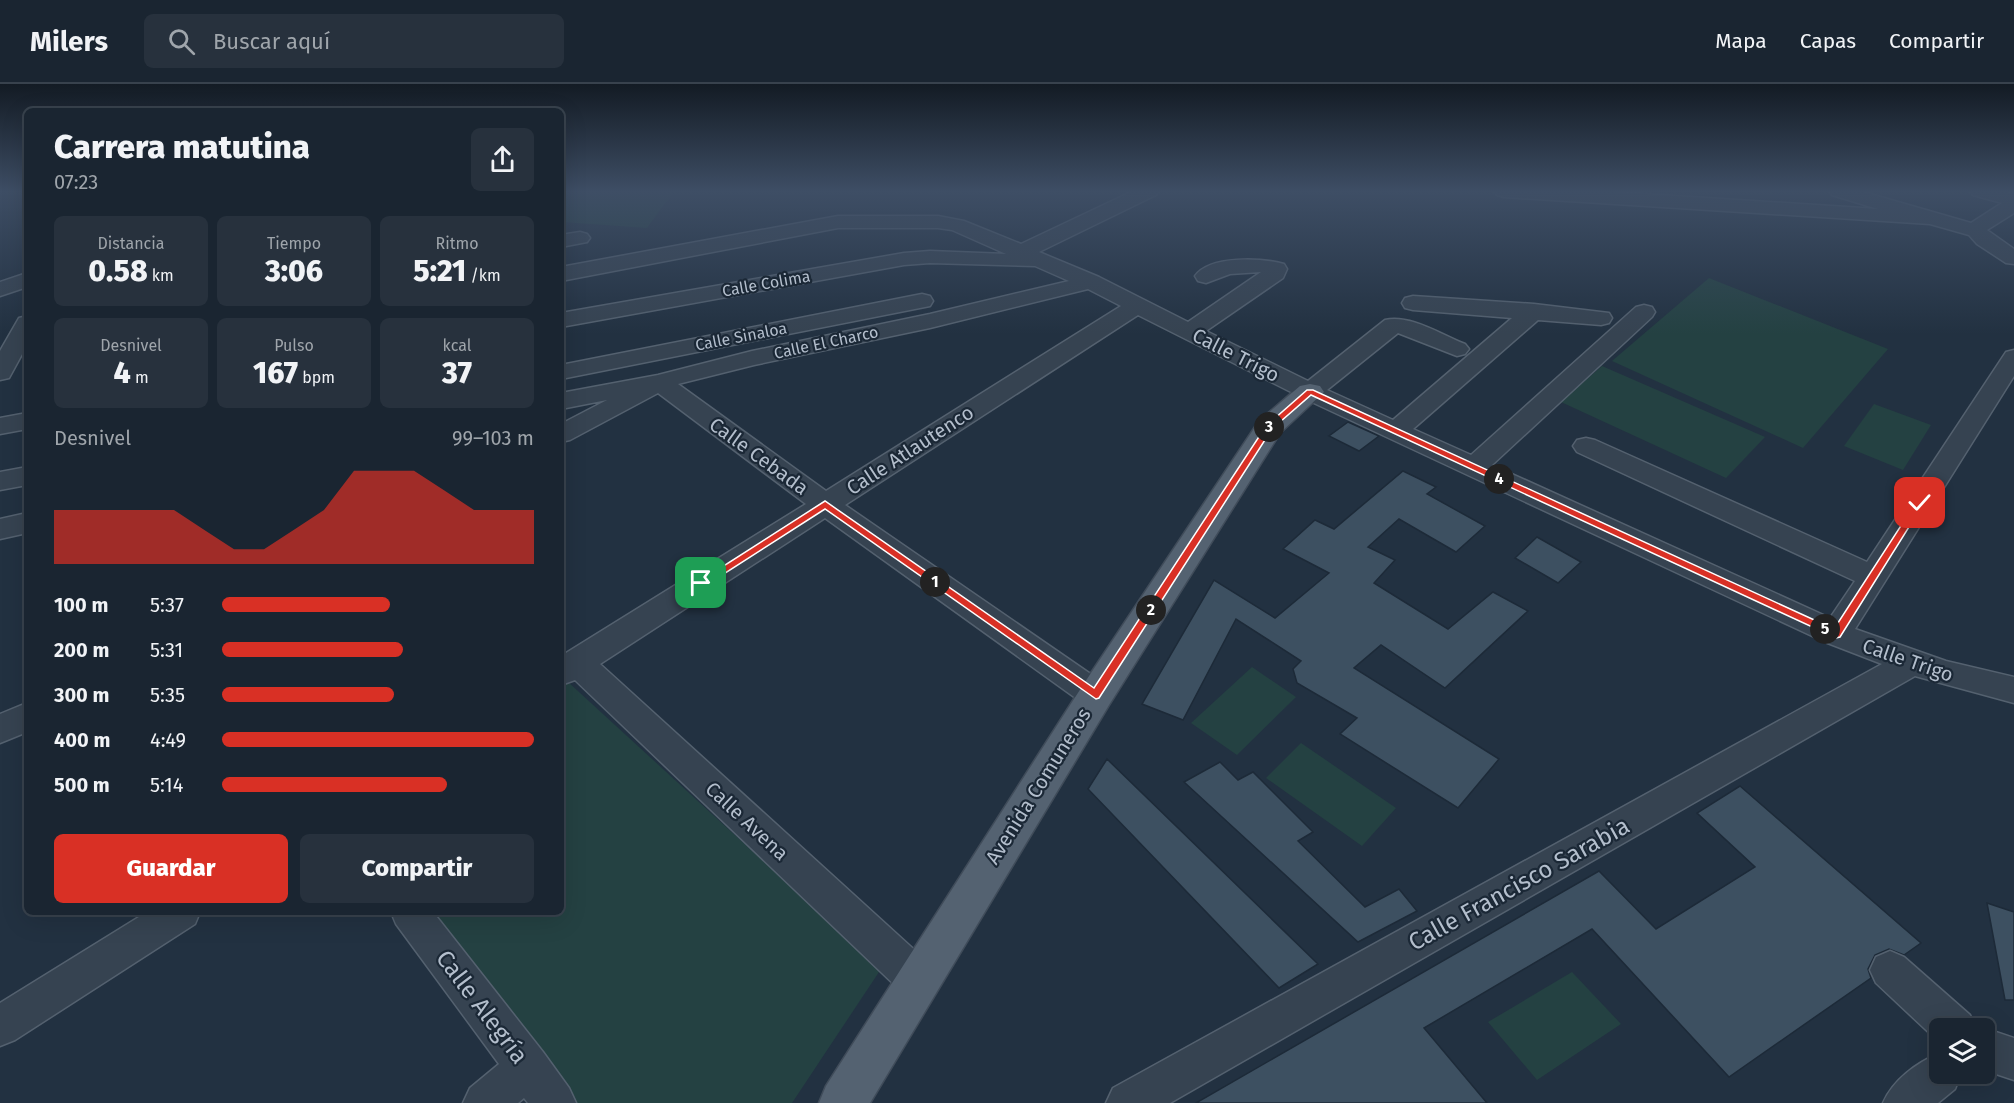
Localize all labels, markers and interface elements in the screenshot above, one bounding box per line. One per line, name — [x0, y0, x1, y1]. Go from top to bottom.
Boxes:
search box — [144, 14, 564, 68]
text: Milers — [30, 25, 108, 58]
icon: search — [165, 25, 198, 58]
text: Buscar aquí — [213, 28, 330, 55]
text: Mapa — [1715, 28, 1767, 54]
text: Capas — [1800, 28, 1856, 54]
text: Compartir — [1889, 28, 1984, 54]
text: Carrera matutina — [54, 127, 310, 167]
button: share — [471, 128, 534, 191]
text: 07:23 — [54, 170, 98, 194]
text: Distancia — [98, 234, 164, 253]
text: Tiempo — [267, 234, 321, 253]
text: Ritmo — [435, 234, 479, 253]
text: 0.58 — [88, 253, 148, 289]
text: 3:06 — [265, 253, 323, 289]
text: 5:21 — [413, 253, 466, 289]
text: km — [148, 266, 174, 285]
text: /km — [466, 266, 501, 285]
street label: Calle Colima — [721, 266, 812, 301]
street label: Calle Sinaloa — [694, 318, 789, 355]
street label: Calle El Charco — [772, 322, 880, 363]
street label: Calle Trigo — [1189, 323, 1283, 387]
text: Desnivel — [100, 336, 162, 355]
text: Pulso — [274, 336, 314, 355]
text: kcal — [443, 336, 471, 355]
text: 4 — [113, 355, 131, 391]
text: 167 — [253, 355, 298, 391]
text: 37 — [442, 355, 472, 391]
text: m — [131, 368, 149, 387]
text: bpm — [298, 368, 335, 387]
street label: Calle Atlautenco — [842, 400, 978, 500]
street label: Calle Cebada — [705, 412, 813, 500]
pin: 3 — [1254, 412, 1284, 442]
text: 3 — [1265, 417, 1273, 436]
text: Desnivel — [54, 426, 131, 450]
text: 99–103 m — [452, 426, 534, 450]
pin: 4 — [1484, 464, 1514, 494]
text: 4 — [1494, 469, 1504, 488]
pin — [1894, 477, 1945, 528]
icon: check — [1903, 486, 1936, 519]
pin — [675, 557, 726, 608]
icon: arrive — [684, 566, 717, 599]
pin: 1 — [920, 567, 950, 597]
text: 1 — [931, 572, 939, 591]
text: 100 m — [54, 593, 108, 617]
text: 5:37 — [150, 593, 184, 617]
pin: 2 — [1136, 595, 1166, 625]
text: 2 — [1147, 600, 1155, 619]
pin: 5 — [1810, 614, 1840, 644]
text: 5 — [1821, 619, 1829, 638]
street label: Calle Trigo — [1859, 633, 1957, 687]
text: 200 m — [54, 638, 109, 662]
text: 5:31 — [150, 638, 183, 662]
text: 300 m — [54, 683, 109, 707]
text: 5:35 — [150, 683, 185, 707]
street label: Avenida Comuneros — [980, 703, 1096, 869]
text: 400 m — [54, 728, 110, 752]
text: 4:49 — [150, 728, 186, 752]
text: 500 m — [54, 773, 110, 797]
text: 5:14 — [150, 773, 183, 797]
street label: Calle Avena — [701, 777, 793, 865]
street label: Calle Francisco Sarabia — [1404, 812, 1634, 956]
button: Guardar — [54, 834, 288, 903]
button: Compartir — [300, 834, 534, 903]
street label: Calle Alegría — [430, 945, 534, 1069]
map controls — [1929, 1018, 1995, 1084]
button: layers — [1929, 1018, 1995, 1084]

